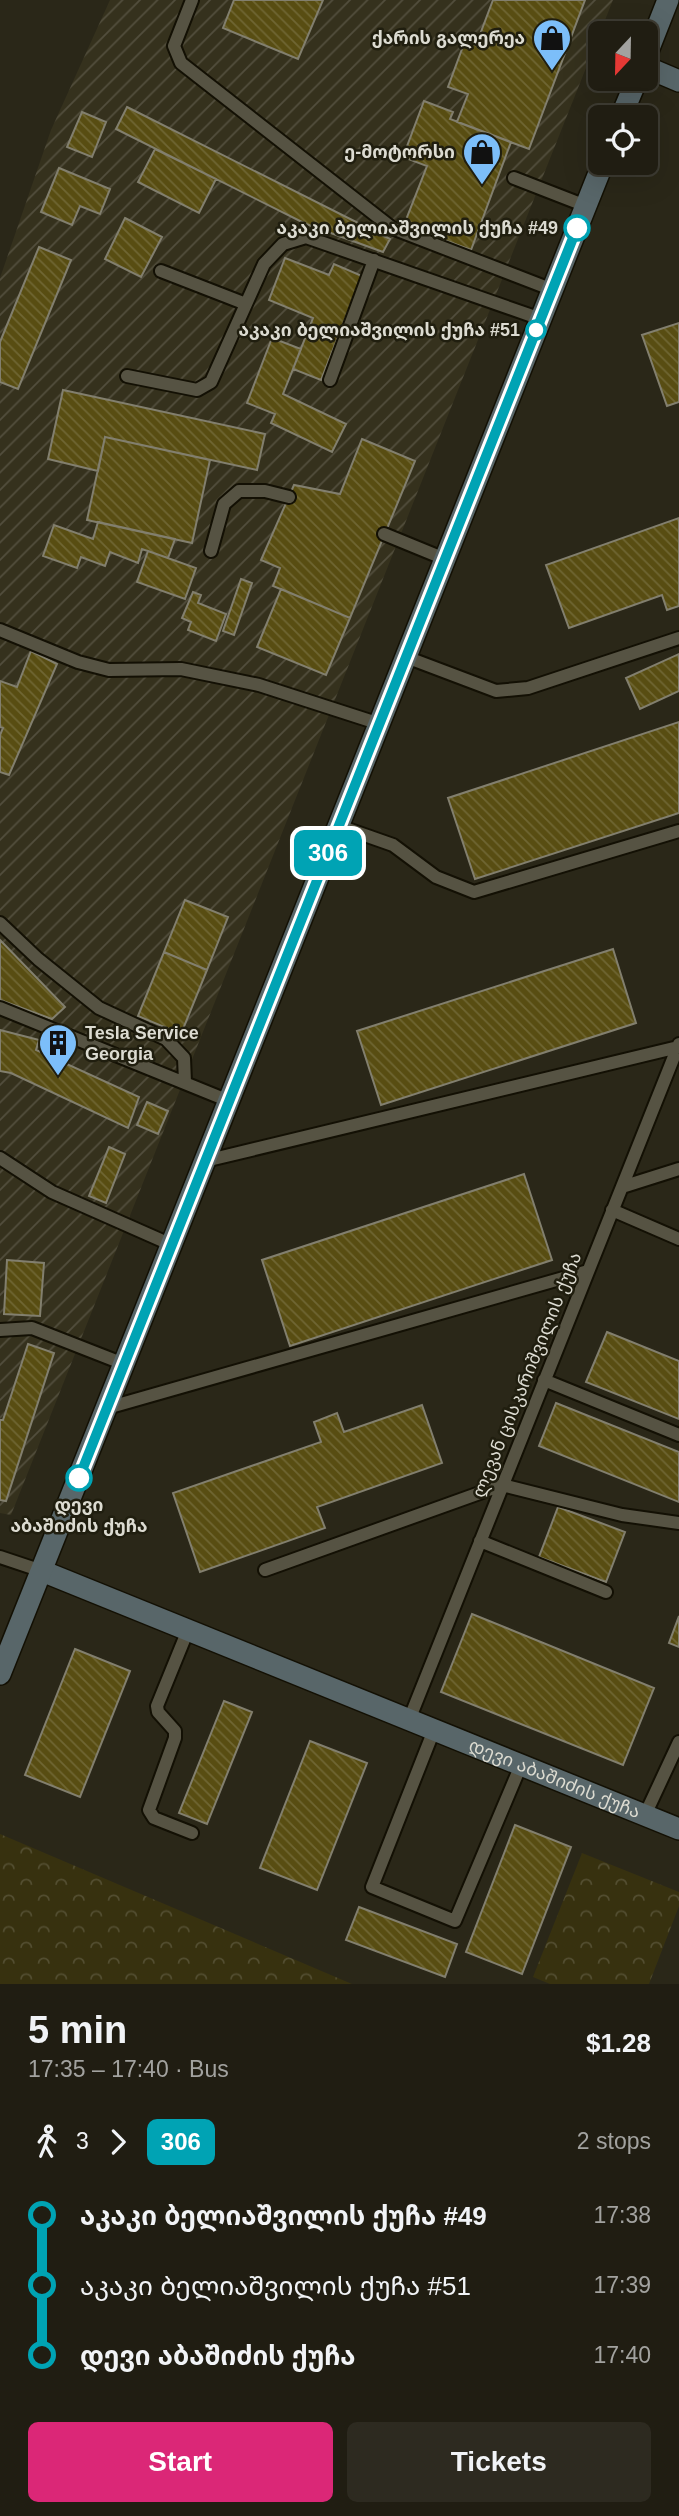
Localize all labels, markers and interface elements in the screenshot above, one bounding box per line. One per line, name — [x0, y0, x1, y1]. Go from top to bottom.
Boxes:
shop icon: ქარის გალერეა — [531, 17, 573, 72]
north arrow — [588, 21, 658, 91]
map controls — [588, 21, 658, 175]
place label: ქარის გალერეა — [372, 28, 525, 49]
button: locate — [588, 105, 658, 175]
shop icon: ე-მოტორსი — [461, 131, 503, 186]
place label: ე-მოტორსი — [344, 142, 455, 162]
marker: აკაკი ბელიაშვილის ქუჩა #49 — [564, 215, 590, 241]
place label: აკაკი ბელიაშვილის ქუჩა #49 — [276, 218, 558, 239]
place label: აკაკი ბელიაშვილის ქუჩა #51 — [238, 320, 520, 341]
marker: აკაკი ბელიაშვილის ქუჩა #51 — [526, 320, 546, 340]
line badge: 306 — [288, 830, 368, 876]
text: 306 — [308, 839, 348, 866]
building icon: Tesla Service Georgia — [37, 1022, 79, 1077]
place label: Tesla Service Georgia — [85, 1023, 199, 1064]
street label: ლევან ცისკარიშვილის ქუჩა — [468, 1249, 586, 1501]
marker: დევი აბაშიძის ქუჩა — [66, 1465, 92, 1491]
place label: დევი აბაშიძის ქუჩა — [11, 1495, 147, 1536]
street label: დევი აბაშიძის ქუჩა — [466, 1735, 643, 1822]
text: 5 min — [28, 2009, 127, 2051]
text: $1.28 — [586, 2028, 651, 2058]
text: 17:35 – 17:40 · Bus — [28, 2056, 229, 2082]
icon: walk — [28, 2123, 66, 2161]
icon: forward — [99, 2123, 137, 2161]
text: 3 — [76, 2128, 89, 2154]
text: 306 — [161, 2128, 201, 2155]
text: 2 stops — [577, 2128, 651, 2154]
text: აკაკი ბელიაშვილის ქუჩა #49 — [80, 2201, 487, 2231]
text: 17:38 — [593, 2202, 651, 2228]
text: აკაკი ბელიაშვილის ქუჩა #51 — [80, 2271, 471, 2301]
text: 17:39 — [593, 2272, 651, 2298]
text: დევი აბაშიძის ქუჩა — [80, 2341, 356, 2371]
text: 17:40 — [593, 2342, 651, 2368]
button: Start — [28, 2422, 333, 2502]
button: Tickets — [347, 2422, 651, 2502]

